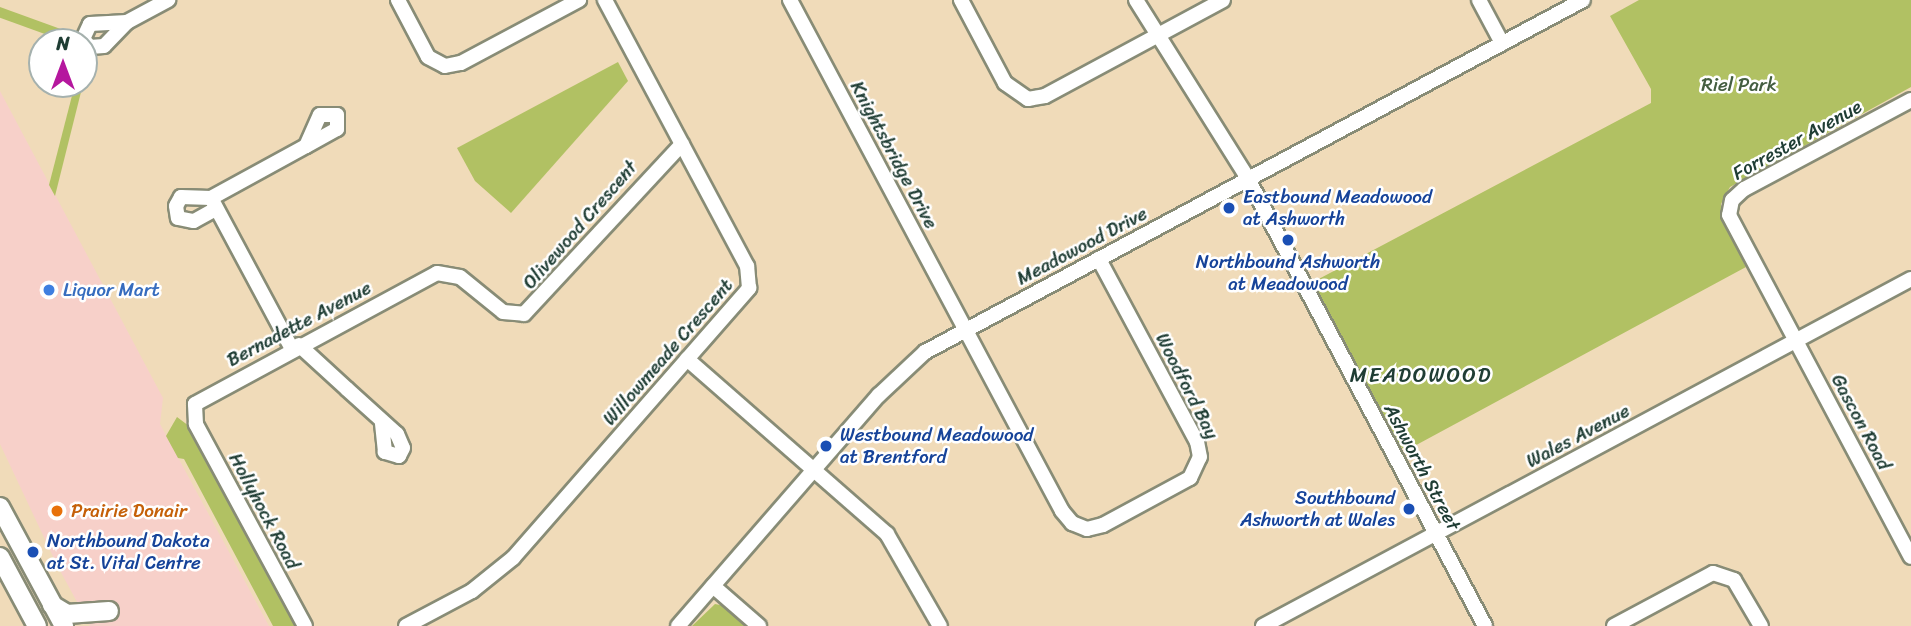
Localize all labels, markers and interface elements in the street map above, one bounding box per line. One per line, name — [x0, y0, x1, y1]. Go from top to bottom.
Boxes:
text: N — [56, 27, 70, 60]
north arrow — [28, 28, 98, 98]
park label: Riel Park — [1701, 74, 1777, 96]
street label: Knightsbridge Drive — [845, 77, 943, 233]
street label: Forrester Avenue — [1729, 95, 1865, 185]
street label: Olivewood Crescent — [517, 155, 643, 295]
place label: Eastbound Meadowood at Ashworth — [1243, 186, 1432, 230]
marker: Eastbound Meadowood at Ashworth — [1221, 200, 1237, 216]
street label: Meadowood Drive — [1013, 202, 1151, 290]
marker: Northbound Ashworth at Meadowood — [1280, 232, 1296, 248]
place label: Northbound Ashworth at Meadowood — [1196, 251, 1380, 295]
street label: Willowmeade Crescent — [598, 274, 738, 430]
street label: Bernadette Avenue — [223, 276, 375, 372]
place label: Liquor Mart — [63, 279, 160, 301]
marker: Liquor Mart — [41, 282, 57, 298]
street label: Woodford Bay — [1151, 329, 1223, 443]
district label: MEADOWOOD — [1351, 362, 1491, 388]
street label: Gascon Road — [1826, 370, 1896, 474]
street label: Wales Avenue — [1522, 399, 1634, 473]
street label: Ashworth Street — [1379, 400, 1465, 534]
place label: Westbound Meadowood at Brentford — [840, 424, 1033, 468]
marker: Westbound Meadowood at Brentford — [818, 438, 834, 454]
street label: Hollyhock Road — [224, 449, 304, 573]
place label: Southbound Ashworth at Wales — [1239, 487, 1395, 531]
place label: Prairie Donair — [71, 500, 187, 522]
marker: Southbound Ashworth at Wales — [1401, 501, 1417, 517]
marker: Prairie Donair — [49, 503, 65, 519]
place label: Northbound Dakota at St. Vital Centre — [47, 530, 210, 574]
marker: Northbound Dakota at St. Vital Centre — [25, 544, 41, 560]

